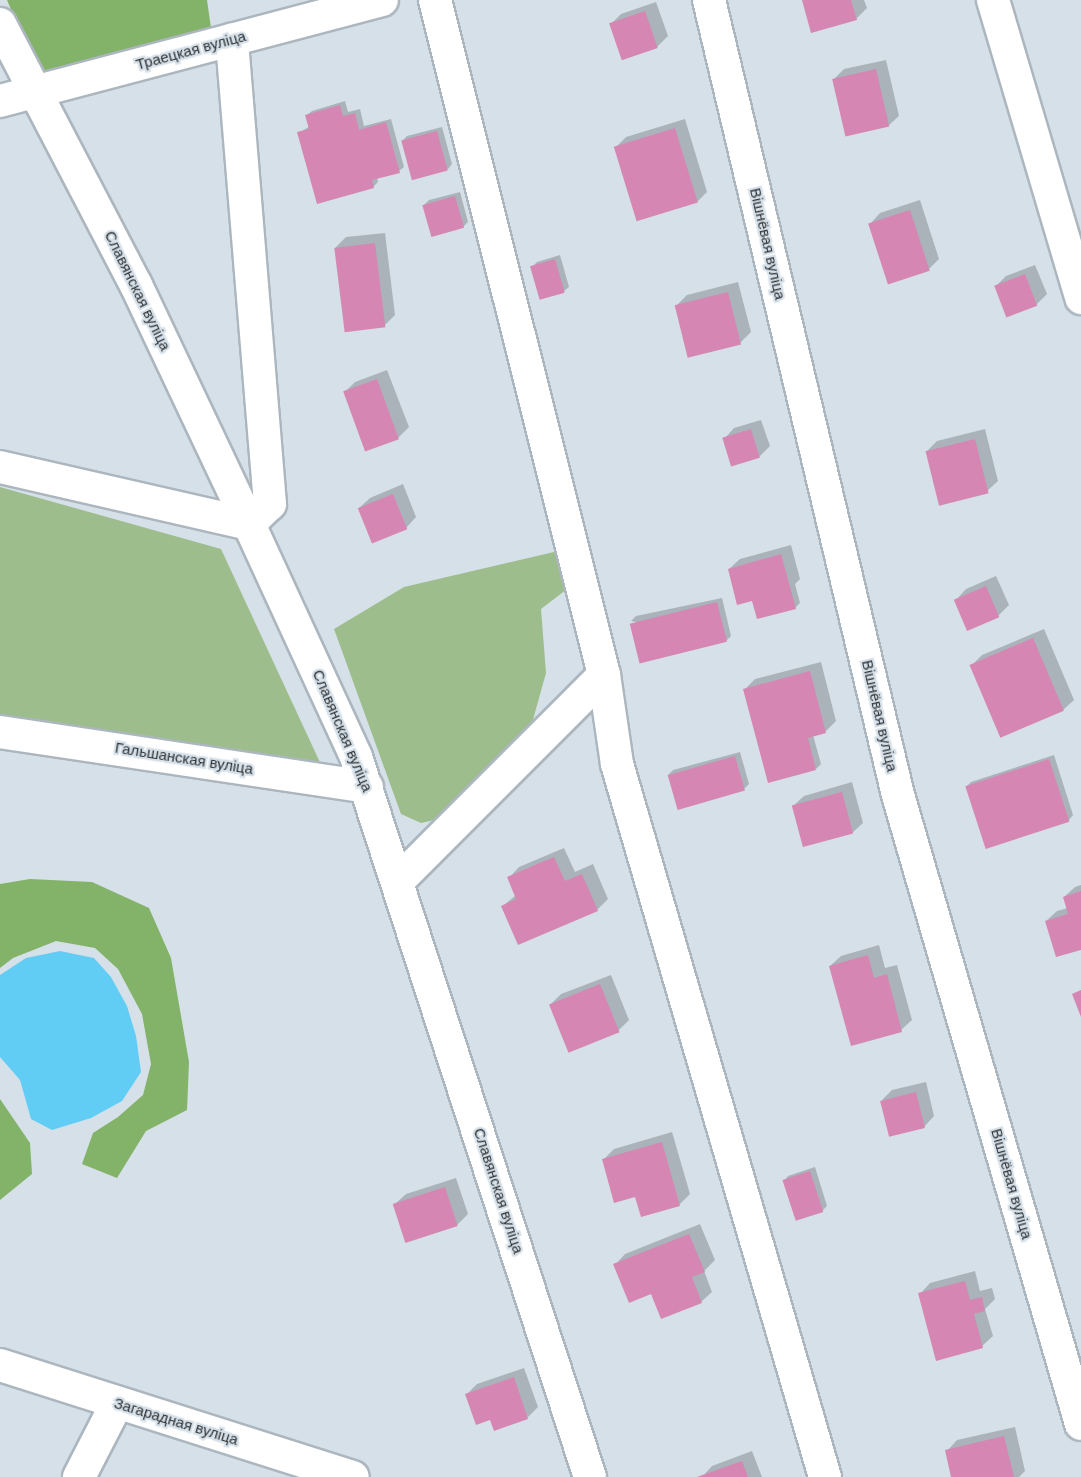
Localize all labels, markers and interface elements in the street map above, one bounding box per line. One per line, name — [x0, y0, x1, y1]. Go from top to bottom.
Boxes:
street label: Траецкая вуліца — [134, 28, 248, 74]
street label: Вішнёвая вуліца — [745, 186, 789, 302]
street label: Славянская вуліца — [100, 228, 174, 354]
street label: Вішнёвая вуліца — [857, 658, 901, 774]
street label: Славянская вуліца — [308, 667, 376, 795]
street label: Гальшанская вуліца — [114, 739, 254, 779]
street label: Славянская вуліца — [469, 1126, 527, 1256]
street label: Вішнёвая вуліца — [987, 1127, 1035, 1241]
street label: Загарадная вуліца — [112, 1395, 240, 1449]

